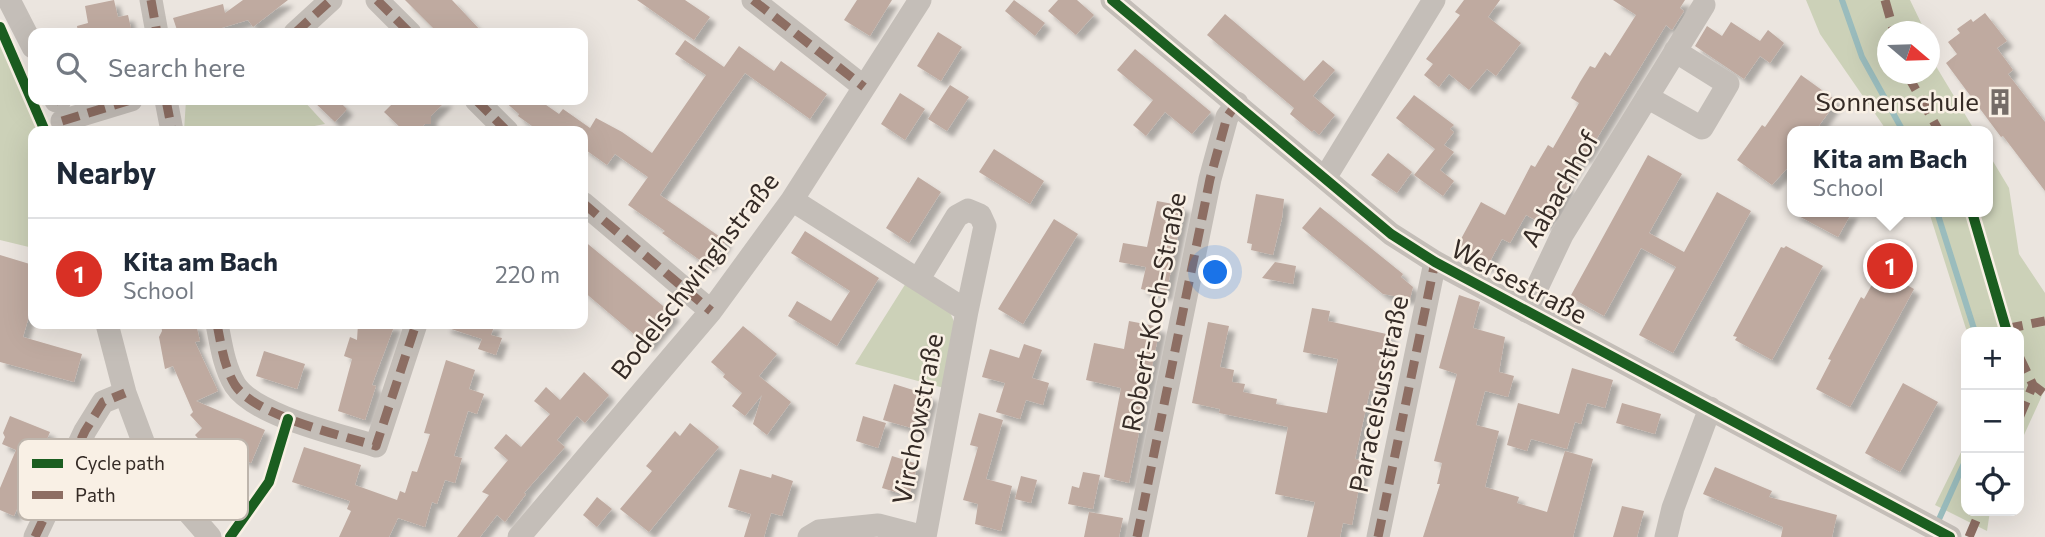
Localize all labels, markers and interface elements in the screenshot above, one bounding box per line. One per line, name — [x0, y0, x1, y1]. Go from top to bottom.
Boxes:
north arrow — [1877, 21, 1940, 84]
search box — [28, 28, 588, 105]
icon: search — [52, 48, 90, 86]
text: Search here — [108, 51, 246, 82]
place label: Sonnenschule — [1815, 85, 1979, 116]
building icon: Sonnenschule — [1985, 87, 2015, 117]
street label: Aabachhof — [1513, 124, 1605, 252]
popup — [1787, 126, 1993, 217]
text: Kita am Bach — [1813, 142, 1967, 173]
text: Nearby — [56, 153, 156, 190]
street label: Bodelschwinghstraße — [603, 165, 784, 385]
text: School — [1813, 173, 1884, 201]
street label: Robert-Koch-Straße — [1114, 190, 1191, 434]
street label: Wersestraße — [1446, 232, 1593, 329]
pin: 1 — [1867, 240, 1913, 292]
text: Kita am Bach — [123, 245, 278, 276]
your location — [1198, 255, 1232, 289]
text: 1 — [74, 260, 84, 288]
text: 220 m — [495, 260, 560, 288]
text: School — [123, 276, 194, 304]
street label: Paracelsusstraße — [1342, 292, 1414, 495]
map controls — [1961, 327, 2024, 516]
button: + — [1961, 327, 2024, 390]
street label: Virchowstraße — [885, 331, 948, 507]
button: − — [1961, 390, 2024, 453]
legend — [18, 439, 248, 520]
text: Cycle path — [75, 451, 165, 474]
button: locate — [1961, 453, 2024, 516]
text: Path — [75, 483, 116, 506]

